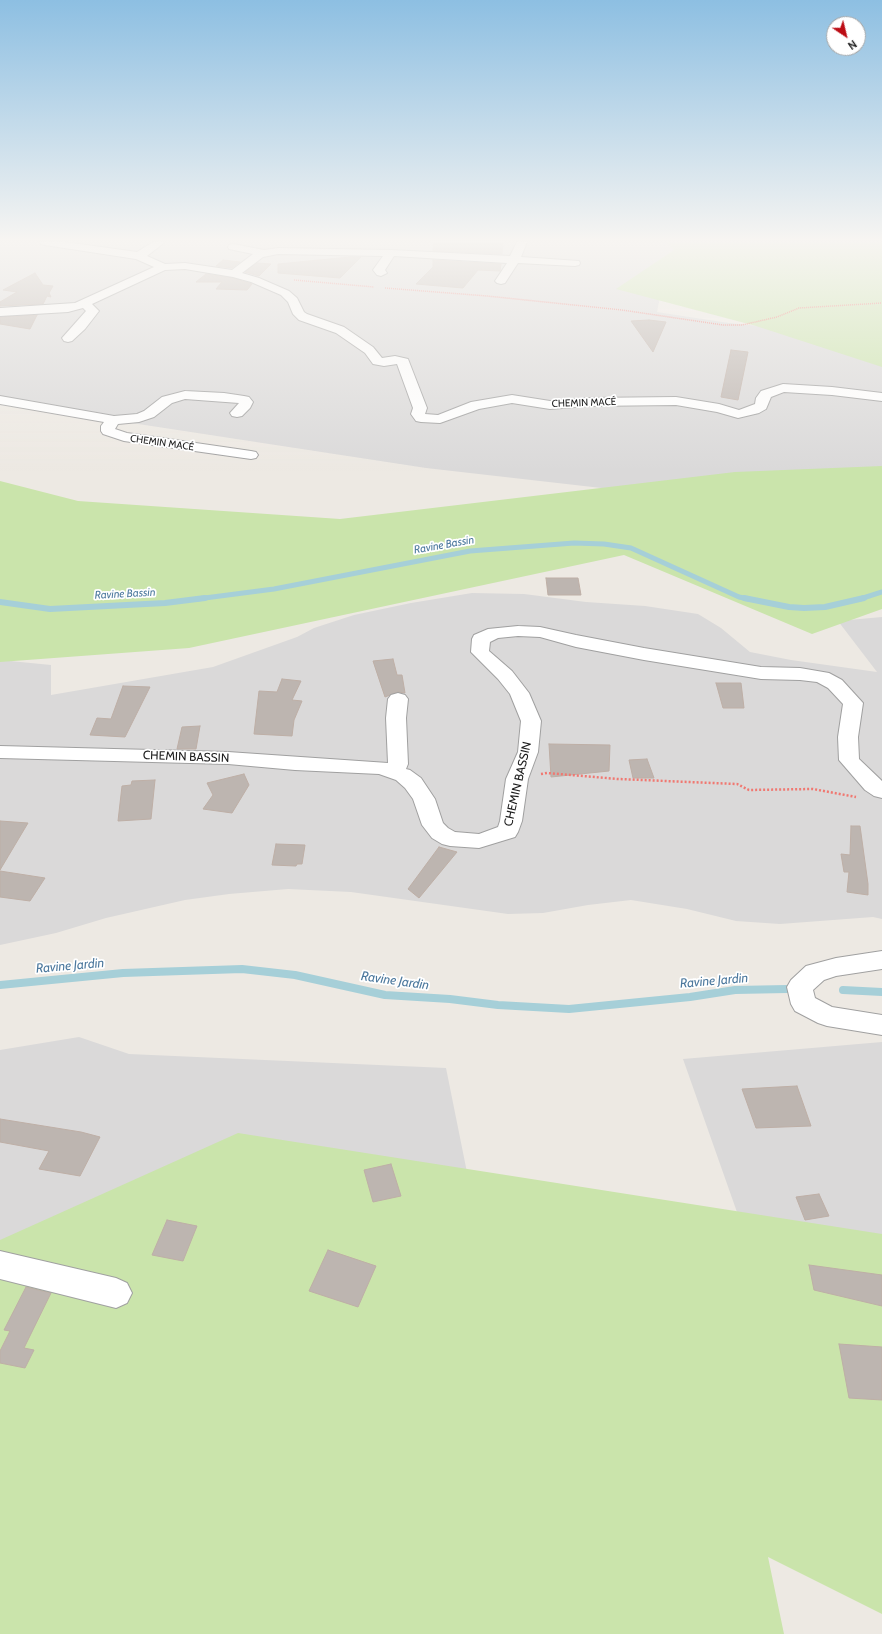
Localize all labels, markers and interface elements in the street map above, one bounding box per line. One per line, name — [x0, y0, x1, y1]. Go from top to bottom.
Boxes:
north arrow — [826, 16, 866, 56]
text: N — [845, 37, 860, 53]
street label: CHEMIN MACÉ — [552, 396, 616, 410]
street label: CHEMIN MACÉ — [129, 433, 195, 453]
water label: Ravine Bassin — [413, 533, 475, 557]
water label: Ravine Bassin — [94, 586, 156, 602]
street label: CHEMIN BASSIN — [501, 740, 535, 828]
street label: CHEMIN BASSIN — [143, 748, 229, 766]
water label: Ravine Jardin — [35, 955, 105, 977]
water label: Ravine Jardin — [360, 969, 430, 993]
water label: Ravine Jardin — [679, 970, 749, 992]

